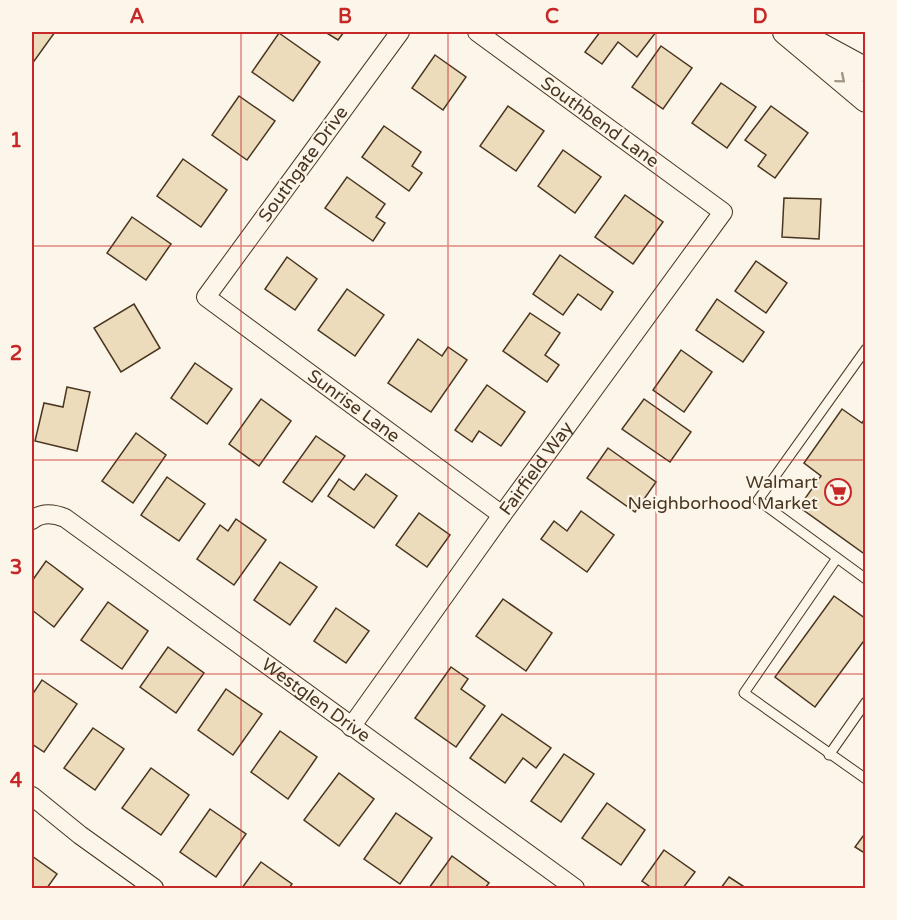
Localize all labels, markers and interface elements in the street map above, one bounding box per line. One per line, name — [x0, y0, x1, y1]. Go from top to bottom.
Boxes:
text: A — [130, 5, 145, 29]
text: B — [338, 5, 352, 29]
text: C — [545, 5, 559, 29]
text: D — [752, 5, 768, 29]
street label: Southbend Lane — [536, 72, 664, 172]
one-way arrow — [834, 72, 845, 83]
street label: Southgate Drive — [254, 102, 352, 226]
text: 1 — [10, 129, 22, 153]
text: 2 — [10, 342, 22, 366]
street label: Sunrise Lane — [303, 365, 404, 447]
street label: Fairfield Way — [495, 417, 578, 519]
place label: Walmart Neighborhood Market — [628, 471, 818, 514]
supermarket icon: Walmart Neighborhood Market — [823, 477, 853, 507]
text: 3 — [10, 556, 22, 580]
street label: Westglen Drive — [257, 653, 375, 747]
text: 4 — [10, 769, 23, 793]

